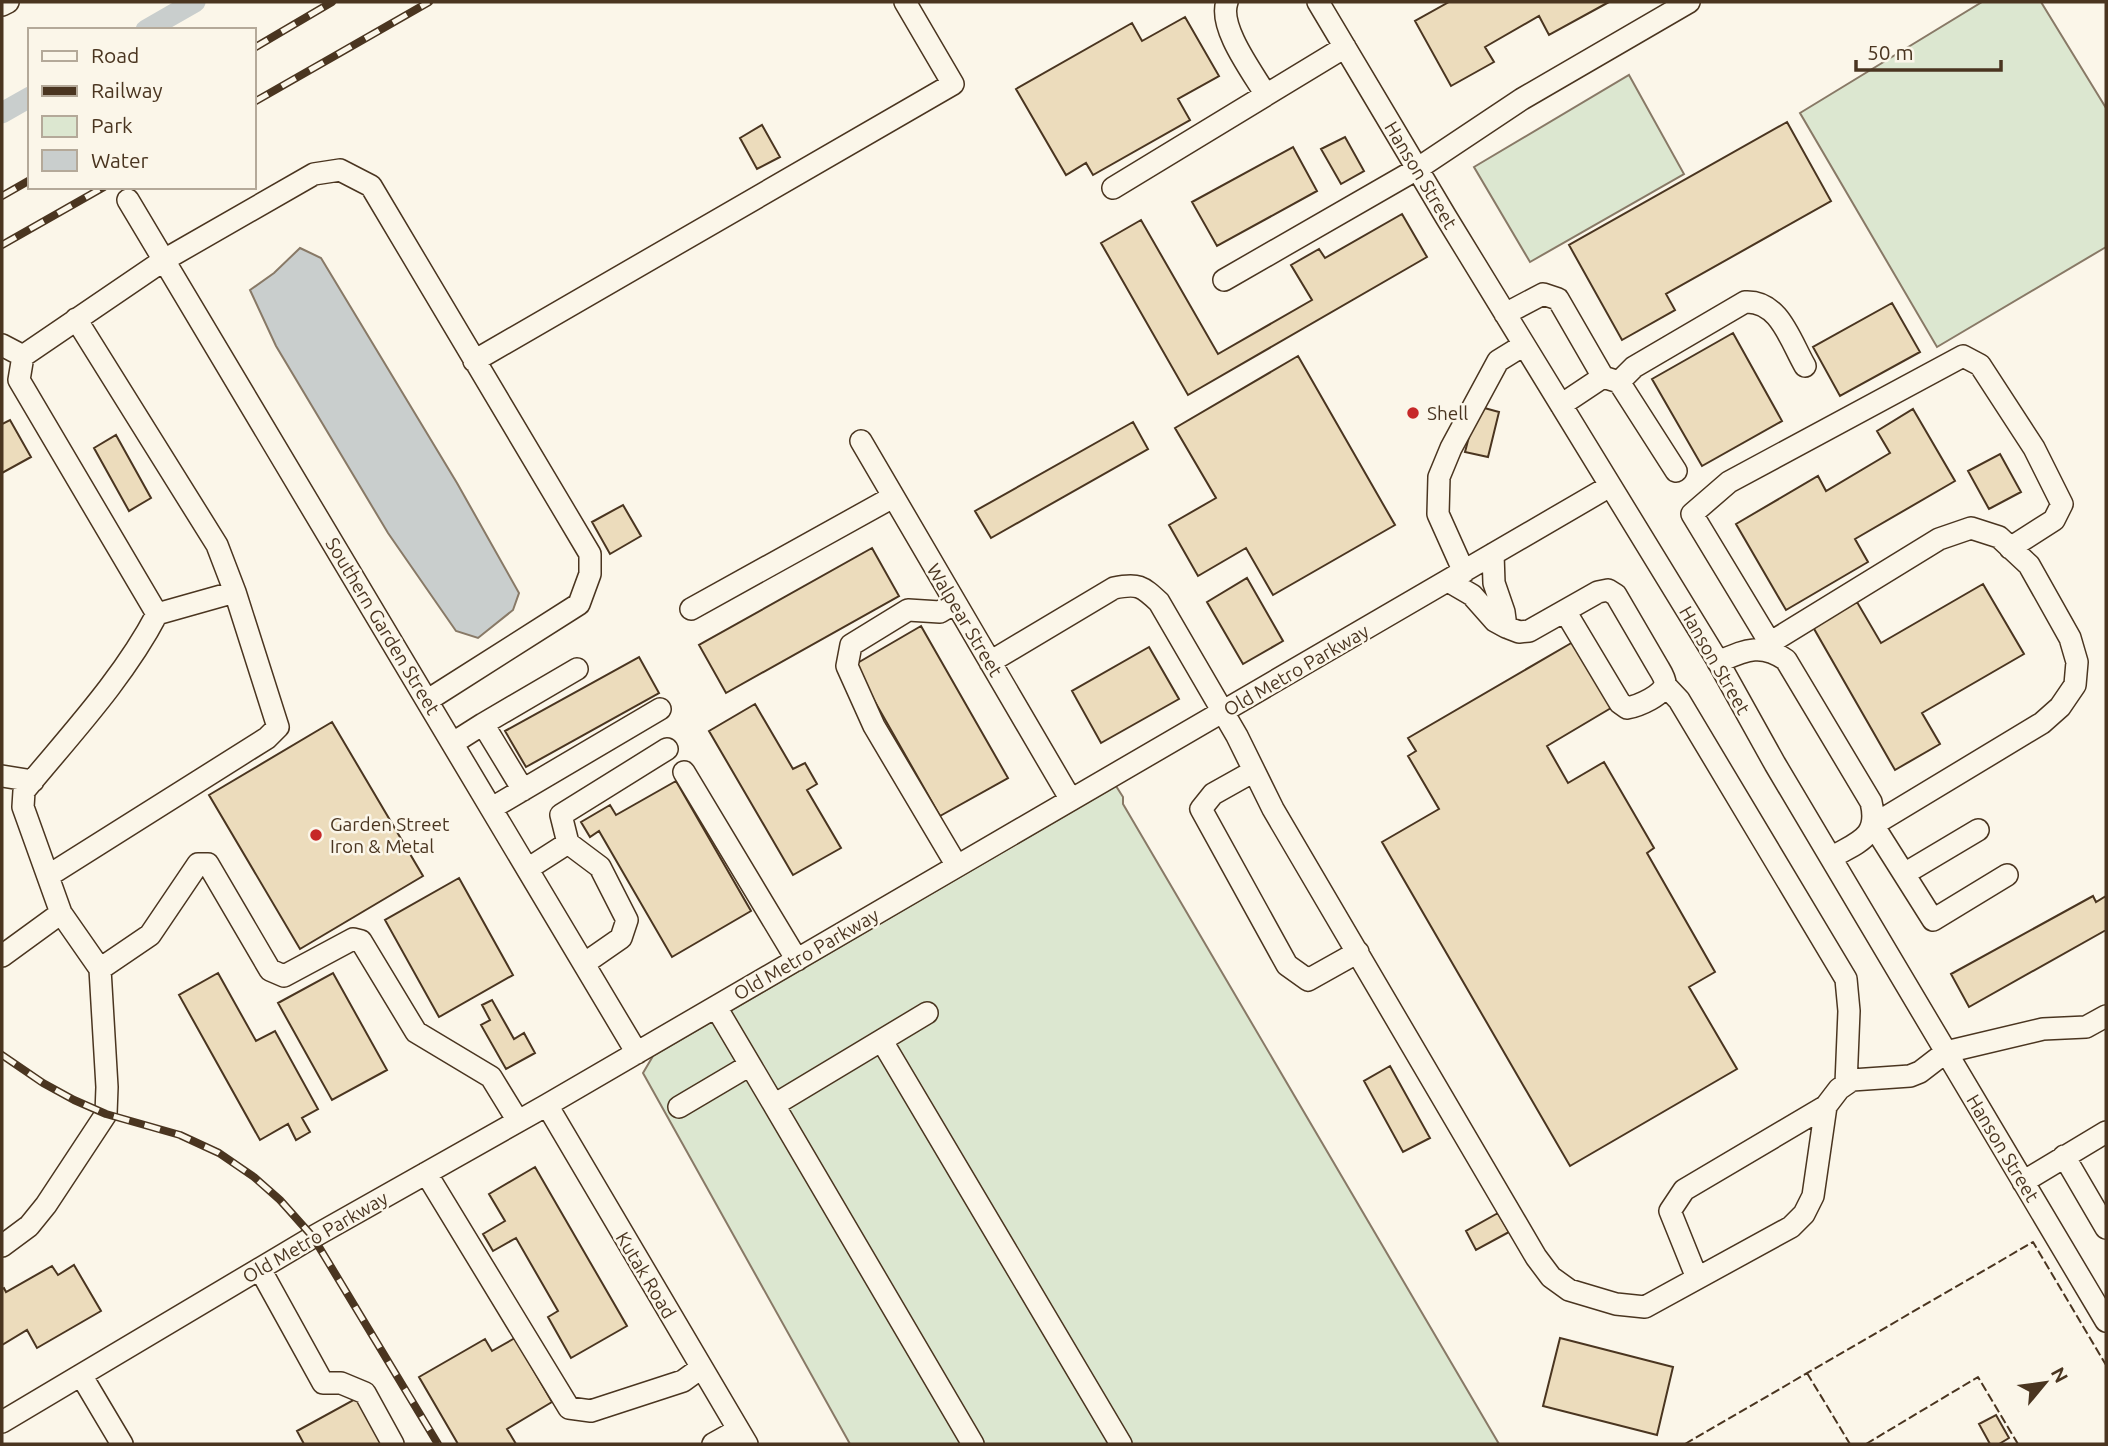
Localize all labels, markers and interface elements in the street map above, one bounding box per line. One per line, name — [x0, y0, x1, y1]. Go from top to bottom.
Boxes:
legend — [28, 28, 256, 189]
scale bar — [1856, 28, 2001, 72]
text: 50 m — [1867, 40, 1914, 64]
text: Road — [91, 43, 139, 67]
text: Railway — [91, 78, 163, 102]
text: Park — [91, 113, 133, 137]
street label: Hanson Street — [1380, 117, 1462, 233]
text: Water — [91, 148, 149, 172]
place label: Shell — [1427, 402, 1468, 424]
marker: Shell — [1405, 405, 1421, 421]
street label: Southern Garden Street — [321, 534, 445, 719]
street label: Walpear Street — [923, 560, 1008, 681]
street label: Hanson Street — [1675, 602, 1755, 719]
street label: Old Metro Parkway — [1220, 620, 1372, 720]
place label: Garden Street Iron & Metal — [330, 813, 450, 857]
marker: Garden Street Iron & Metal — [308, 827, 324, 843]
street label: Old Metro Parkway — [730, 904, 882, 1004]
street label: Hanson Street — [1962, 1090, 2044, 1206]
street label: Old Metro Parkway — [239, 1187, 391, 1287]
street label: Kutak Road — [612, 1228, 680, 1322]
north arrow — [2010, 1348, 2080, 1418]
text: N — [2047, 1363, 2073, 1386]

